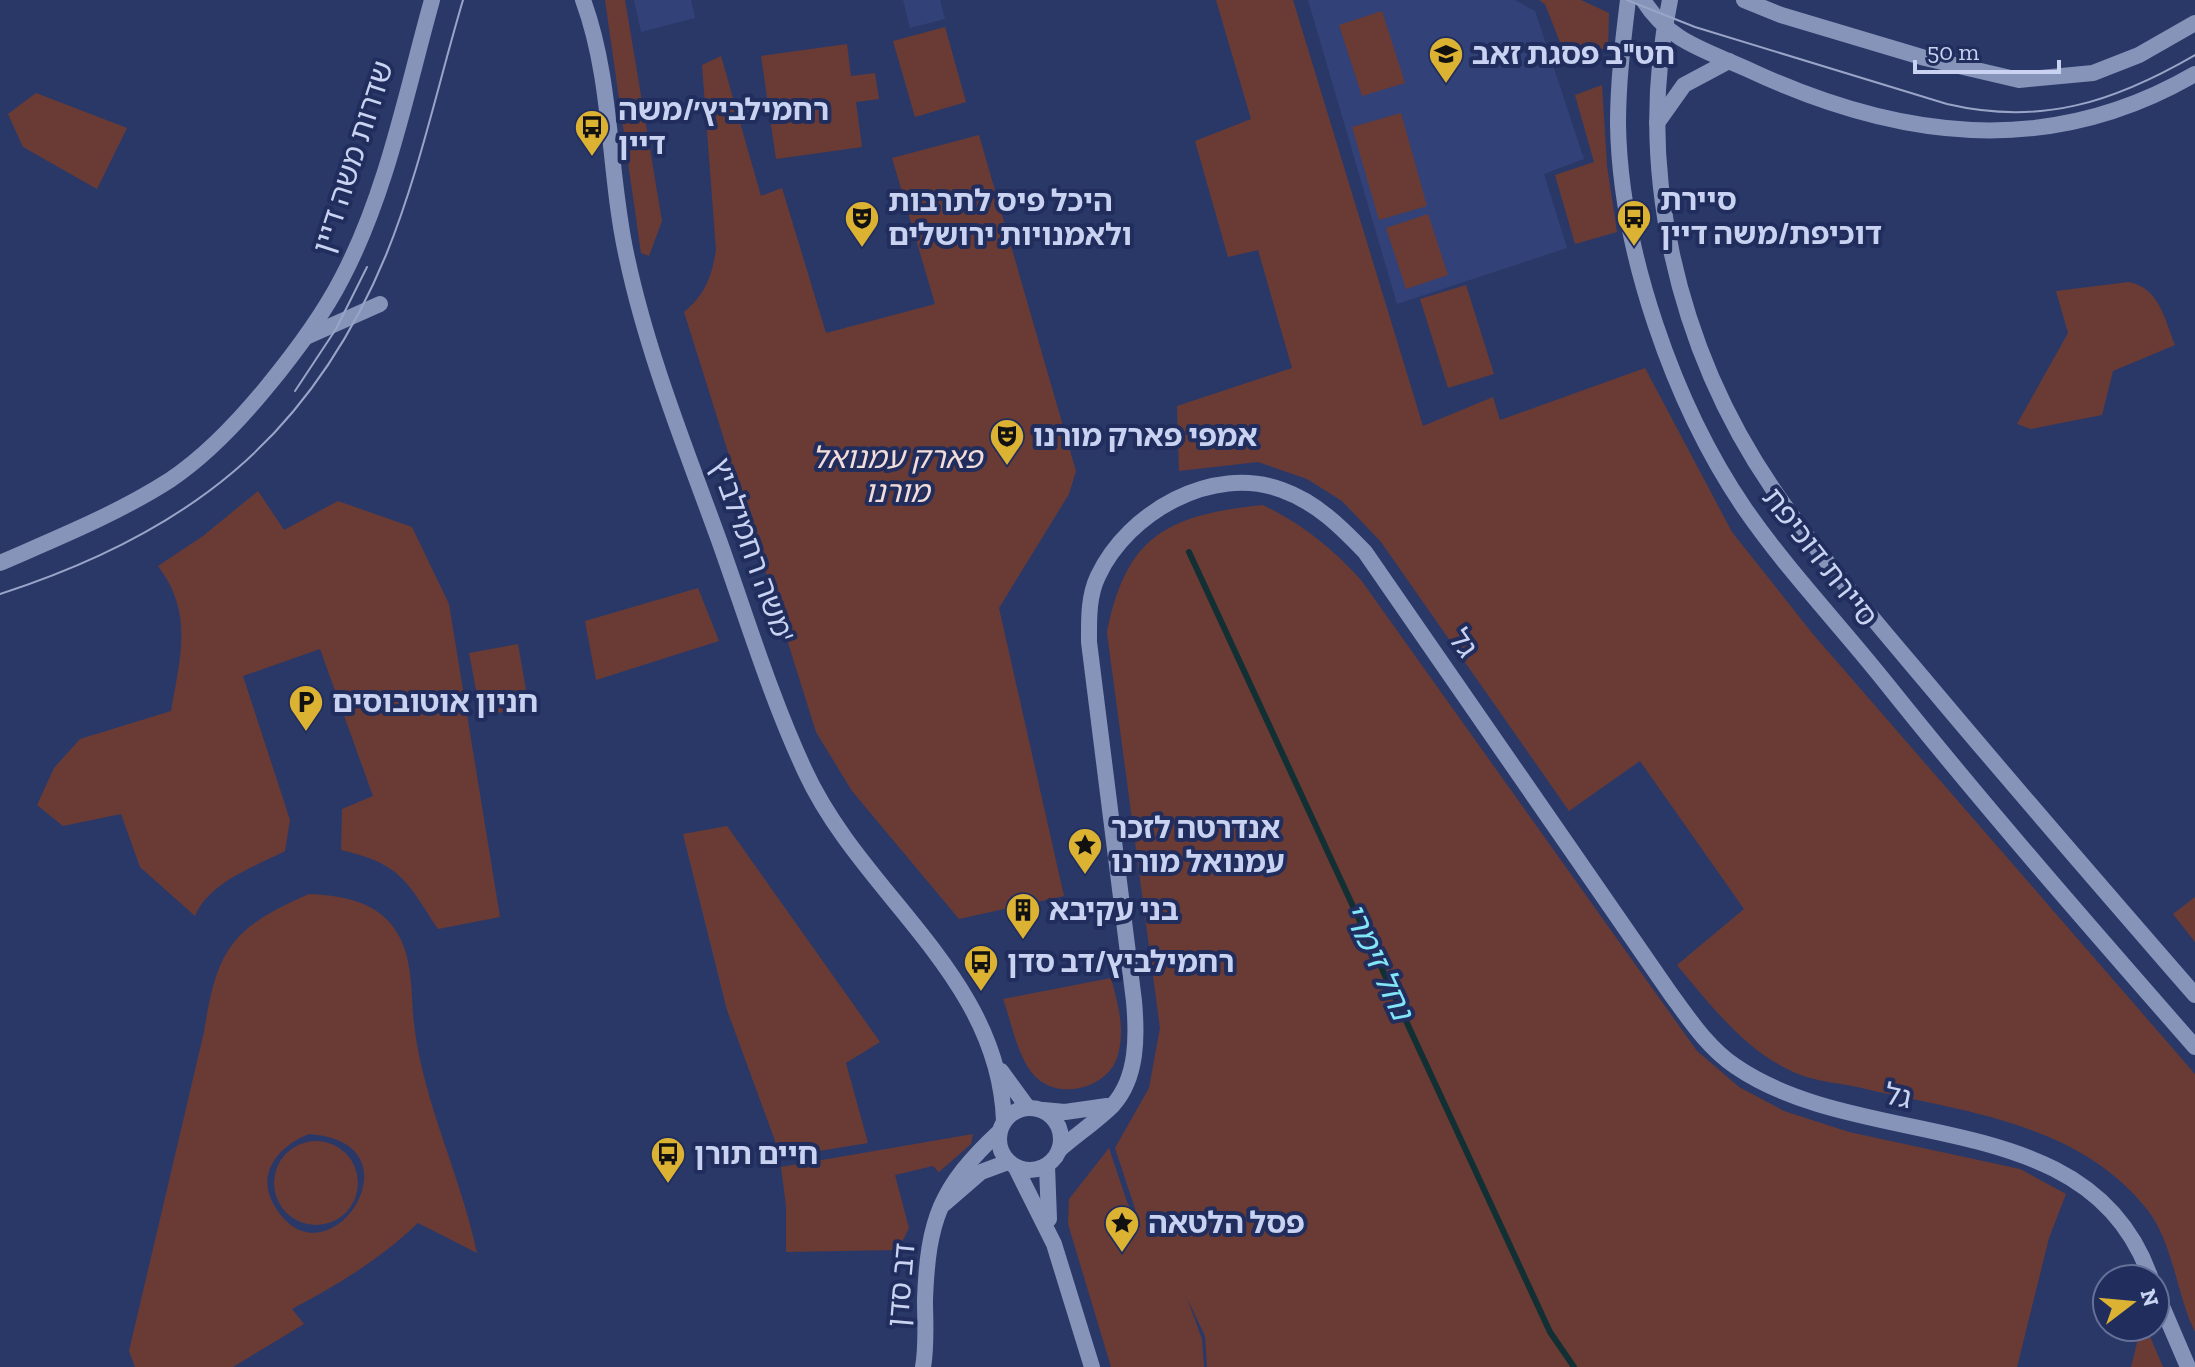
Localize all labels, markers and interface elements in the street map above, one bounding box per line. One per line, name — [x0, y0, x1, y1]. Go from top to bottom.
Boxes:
scale bar — [1915, 24, 2059, 74]
school or university icon: חט"ב פסגת זאב — [1427, 35, 1465, 85]
place label: חט"ב פסגת זאב — [1472, 36, 1675, 72]
text: 50 m — [1927, 37, 1980, 66]
street label: שדרות משה דיין — [305, 56, 401, 258]
place label: רחמילביץ׳/משה דיין — [618, 92, 829, 162]
bus stop icon: רחמילביץ׳/משה דיין — [573, 108, 611, 158]
place label: סיירת דוכיפת/משה דיין — [1660, 182, 1882, 252]
place label: היכל פיס לתרבות ולאמנויות ירושלים — [888, 183, 1132, 253]
bus stop icon: סיירת דוכיפת/משה דיין — [1615, 198, 1653, 248]
theatre icon: היכל פיס לתרבות ולאמנויות ירושלים — [843, 199, 881, 249]
theatre icon: אמפי פארק מורנו — [988, 417, 1026, 467]
place label: אמפי פארק מורנו — [1033, 418, 1258, 454]
park label: פארק עמנואל מורנו — [812, 440, 984, 510]
street label: משה רחמילביץ' — [702, 453, 802, 647]
street label: סיירת דוכיפת — [1755, 480, 1885, 634]
street label: גל — [1441, 622, 1485, 664]
parking icon: חניון אוטובוסים — [287, 683, 325, 733]
place label: חניון אוטובוסים — [332, 684, 538, 720]
place label: אנדרטה לזכר עמנואל מורנו — [1111, 810, 1285, 880]
place icon: אנדרטה לזכר עמנואל מורנו — [1066, 826, 1104, 876]
building icon: בני עקיבא — [1004, 891, 1042, 941]
place label: בני עקיבא — [1049, 892, 1179, 928]
water label: נחל זימרי — [1335, 897, 1422, 1027]
bus stop icon: רחמילביץ/דב סדן — [962, 943, 1000, 993]
place label: רחמילביץ/דב סדן — [1007, 944, 1235, 980]
street label: גל — [1881, 1076, 1915, 1116]
bus stop icon: חיים תורן — [649, 1135, 687, 1185]
place label: חיים תורן — [694, 1136, 818, 1172]
place icon: פסל הלטאה — [1103, 1204, 1141, 1254]
place label: פסל הלטאה — [1148, 1205, 1305, 1241]
street label: דב סדן — [879, 1241, 923, 1329]
north arrow — [2091, 1263, 2171, 1343]
text: N — [2134, 1286, 2165, 1310]

